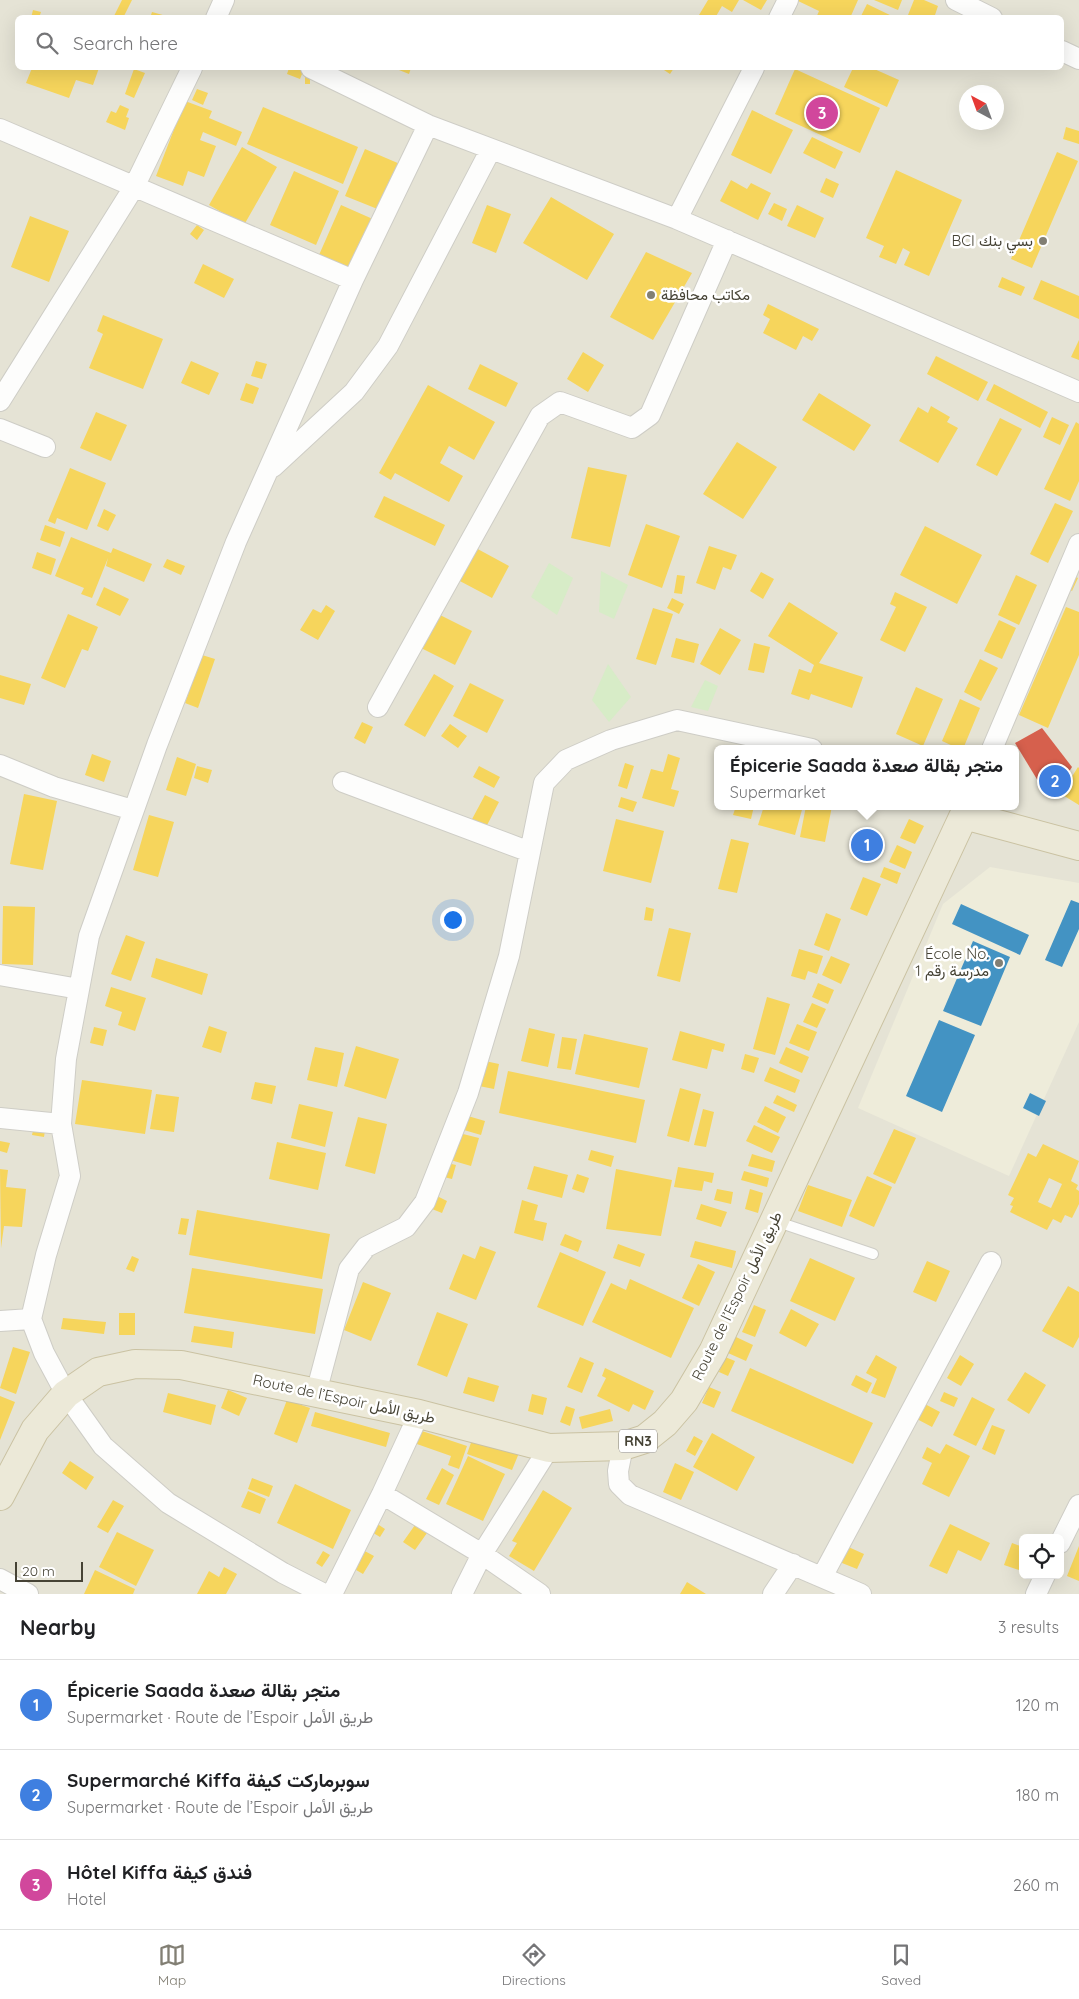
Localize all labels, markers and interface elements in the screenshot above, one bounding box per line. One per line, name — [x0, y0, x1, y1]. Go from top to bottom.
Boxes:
search box — [15, 15, 1064, 70]
icon: search — [33, 29, 61, 57]
text: Search here — [73, 31, 178, 55]
north arrow — [959, 85, 1004, 130]
pin: 3 — [806, 94, 838, 132]
place label: BCI بسي بنك — [952, 231, 1033, 254]
marker: BCI بسي بنك — [1037, 235, 1049, 247]
place label: مكاتب محافظة — [661, 285, 750, 304]
marker: مكاتب محافظة — [645, 289, 657, 301]
popup — [714, 745, 1019, 810]
text: Épicerie Saada متجر بقالة صعدة — [730, 753, 1003, 777]
pin: 2 — [1039, 762, 1071, 800]
text: Supermarket — [730, 782, 826, 802]
pin: 1 — [851, 826, 883, 864]
your location — [440, 907, 466, 933]
place label: École No. 1 مدرسة رقم — [915, 944, 989, 981]
marker: École No. 1 مدرسة رقم — [993, 957, 1005, 969]
street label: Route de l’Espoir طريق الأمل — [687, 1208, 787, 1384]
street label: Route de l’Espoir طريق الأمل — [251, 1370, 437, 1428]
road number: RN3 — [619, 1430, 657, 1452]
map controls — [1019, 1534, 1064, 1579]
button: locate — [1019, 1534, 1064, 1579]
scale bar — [15, 1559, 82, 1582]
text: 20 m — [22, 1562, 55, 1580]
text: Nearby — [20, 1614, 96, 1640]
text: 3 results — [998, 1617, 1059, 1637]
text: Épicerie Saada متجر بقالة صعدة — [67, 1678, 340, 1702]
text: 1 — [33, 1695, 39, 1715]
text: 120 m — [1016, 1695, 1059, 1715]
text: Supermarket · Route de l’Espoir طريق الأمل — [67, 1707, 373, 1727]
text: Supermarché Kiffa سوبرماركت كيفة — [67, 1768, 370, 1792]
text: 2 — [31, 1785, 41, 1805]
text: 180 m — [1016, 1785, 1059, 1805]
text: Supermarket · Route de l’Espoir طريق الأمل — [67, 1797, 373, 1817]
text: Hôtel Kiffa فندق كيفة — [67, 1860, 252, 1884]
text: 3 — [32, 1875, 40, 1895]
text: 260 m — [1013, 1875, 1059, 1895]
text: Hotel — [67, 1889, 106, 1909]
tab: Map — [158, 1941, 186, 1989]
tab: Directions — [502, 1941, 566, 1989]
tab: Saved — [881, 1941, 921, 1989]

